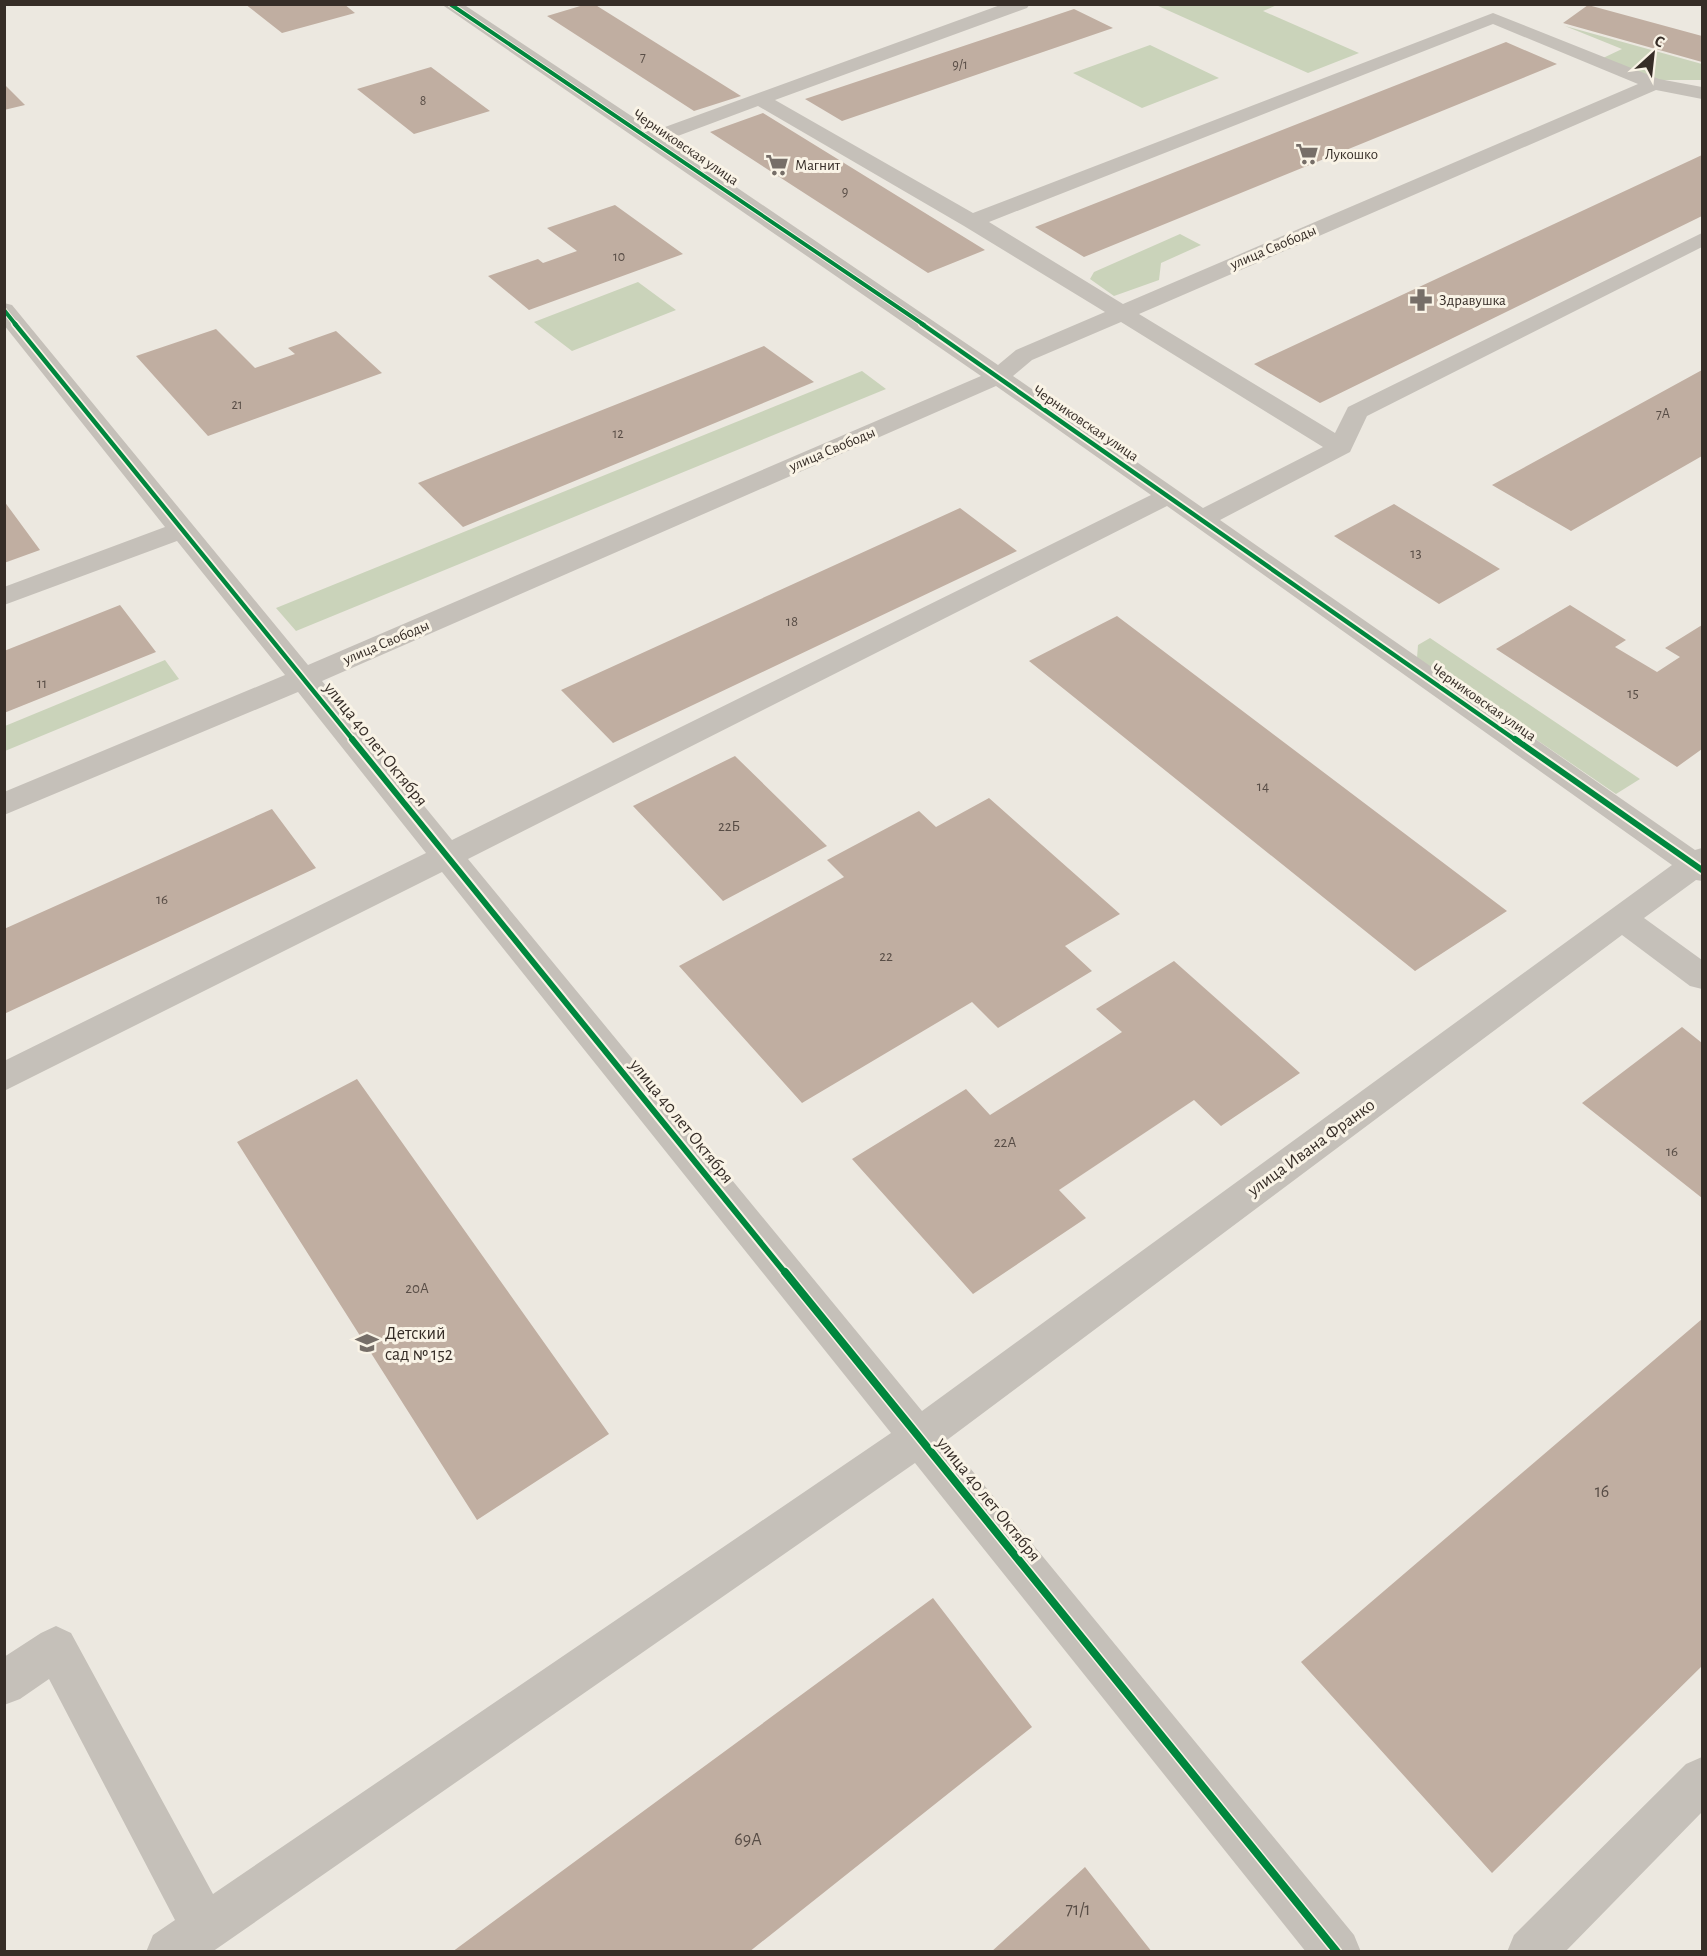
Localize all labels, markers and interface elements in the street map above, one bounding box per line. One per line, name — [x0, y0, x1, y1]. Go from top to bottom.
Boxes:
north arrow — [1623, 24, 1683, 84]
text: С — [1652, 32, 1667, 51]
house number: 7 — [640, 50, 646, 64]
house number: 9/1 — [952, 58, 968, 72]
house number: 8 — [420, 94, 426, 108]
street label: Черниковская улица — [630, 107, 741, 188]
supermarket icon: Лукошко — [1294, 141, 1320, 167]
place label: Лукошко — [1325, 147, 1378, 162]
supermarket icon: Магнит — [764, 152, 790, 178]
place label: Магнит — [795, 158, 841, 173]
house number: 9 — [842, 185, 848, 199]
street label: улица Свободы — [1227, 223, 1318, 273]
house number: 10 — [613, 250, 625, 264]
pharmacy icon: Здравушка — [1408, 287, 1434, 313]
place label: Здравушка — [1439, 293, 1506, 308]
street label: Черниковская улица — [1030, 383, 1141, 464]
house number: 21 — [231, 398, 243, 412]
house number: 7А — [1656, 407, 1670, 421]
street label: улица Свободы — [786, 425, 877, 475]
house number: 12 — [612, 427, 624, 441]
house number: 13 — [1410, 546, 1422, 561]
house number: 18 — [786, 614, 798, 629]
street label: улица Свободы — [340, 618, 431, 668]
street label: Черниковская улица — [1429, 661, 1539, 744]
house number: 11 — [37, 676, 47, 691]
street label: улица 40 лет Октября — [319, 678, 431, 810]
house number: 15 — [1627, 686, 1639, 701]
house number: 14 — [1257, 779, 1269, 794]
house number: 22Б — [718, 819, 740, 834]
house number: 16 — [156, 892, 168, 907]
house number: 22 — [879, 949, 893, 964]
street label: улица 40 лет Октября — [625, 1055, 737, 1187]
street label: улица Ивана Франко — [1244, 1096, 1379, 1200]
house number: 22А — [994, 1135, 1016, 1150]
house number: 16 — [1666, 1144, 1678, 1159]
house number: 20А — [405, 1281, 429, 1296]
place label: Детский сад № 152 — [385, 1325, 453, 1364]
school or university icon: Детский сад № 152 — [354, 1330, 380, 1356]
street label: улица 40 лет Октября — [932, 1433, 1044, 1565]
house number: 16 — [1595, 1483, 1609, 1501]
house number: 69А — [734, 1831, 762, 1849]
house number: 71/1 — [1065, 1901, 1091, 1919]

